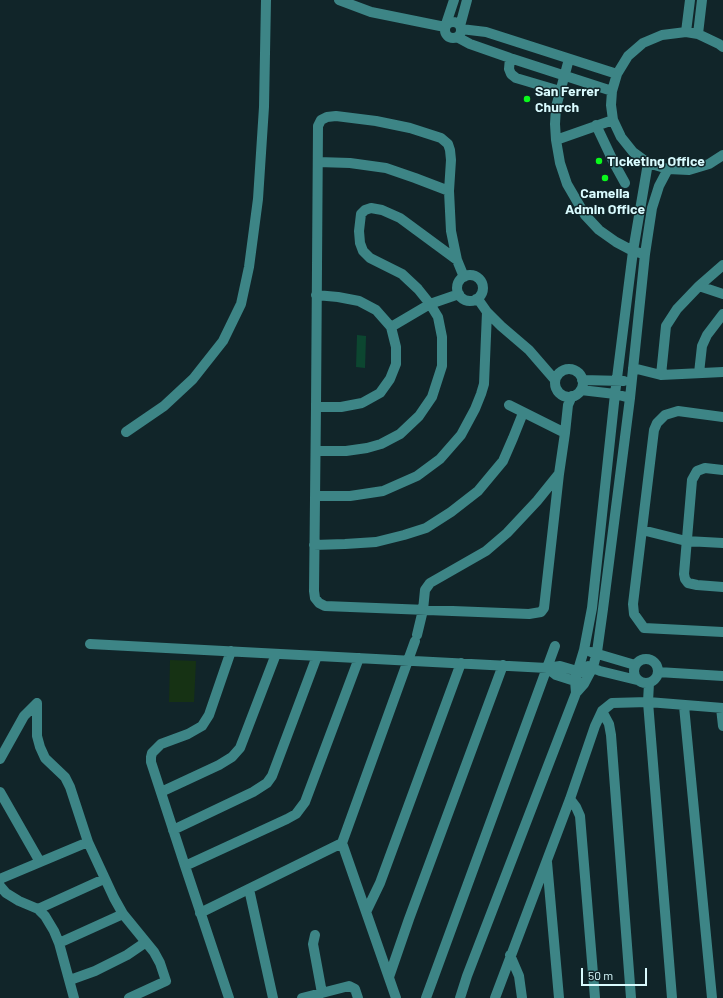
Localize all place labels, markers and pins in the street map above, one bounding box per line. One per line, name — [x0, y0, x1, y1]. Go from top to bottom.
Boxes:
place label: San Ferrer Church — [535, 83, 599, 116]
marker: San Ferrer Church — [522, 94, 532, 104]
place label: Ticketing Office — [607, 153, 705, 169]
marker: Ticketing Office — [594, 156, 604, 166]
marker: Camella Admin Office — [600, 173, 610, 183]
place label: Camella Admin Office — [565, 185, 645, 218]

